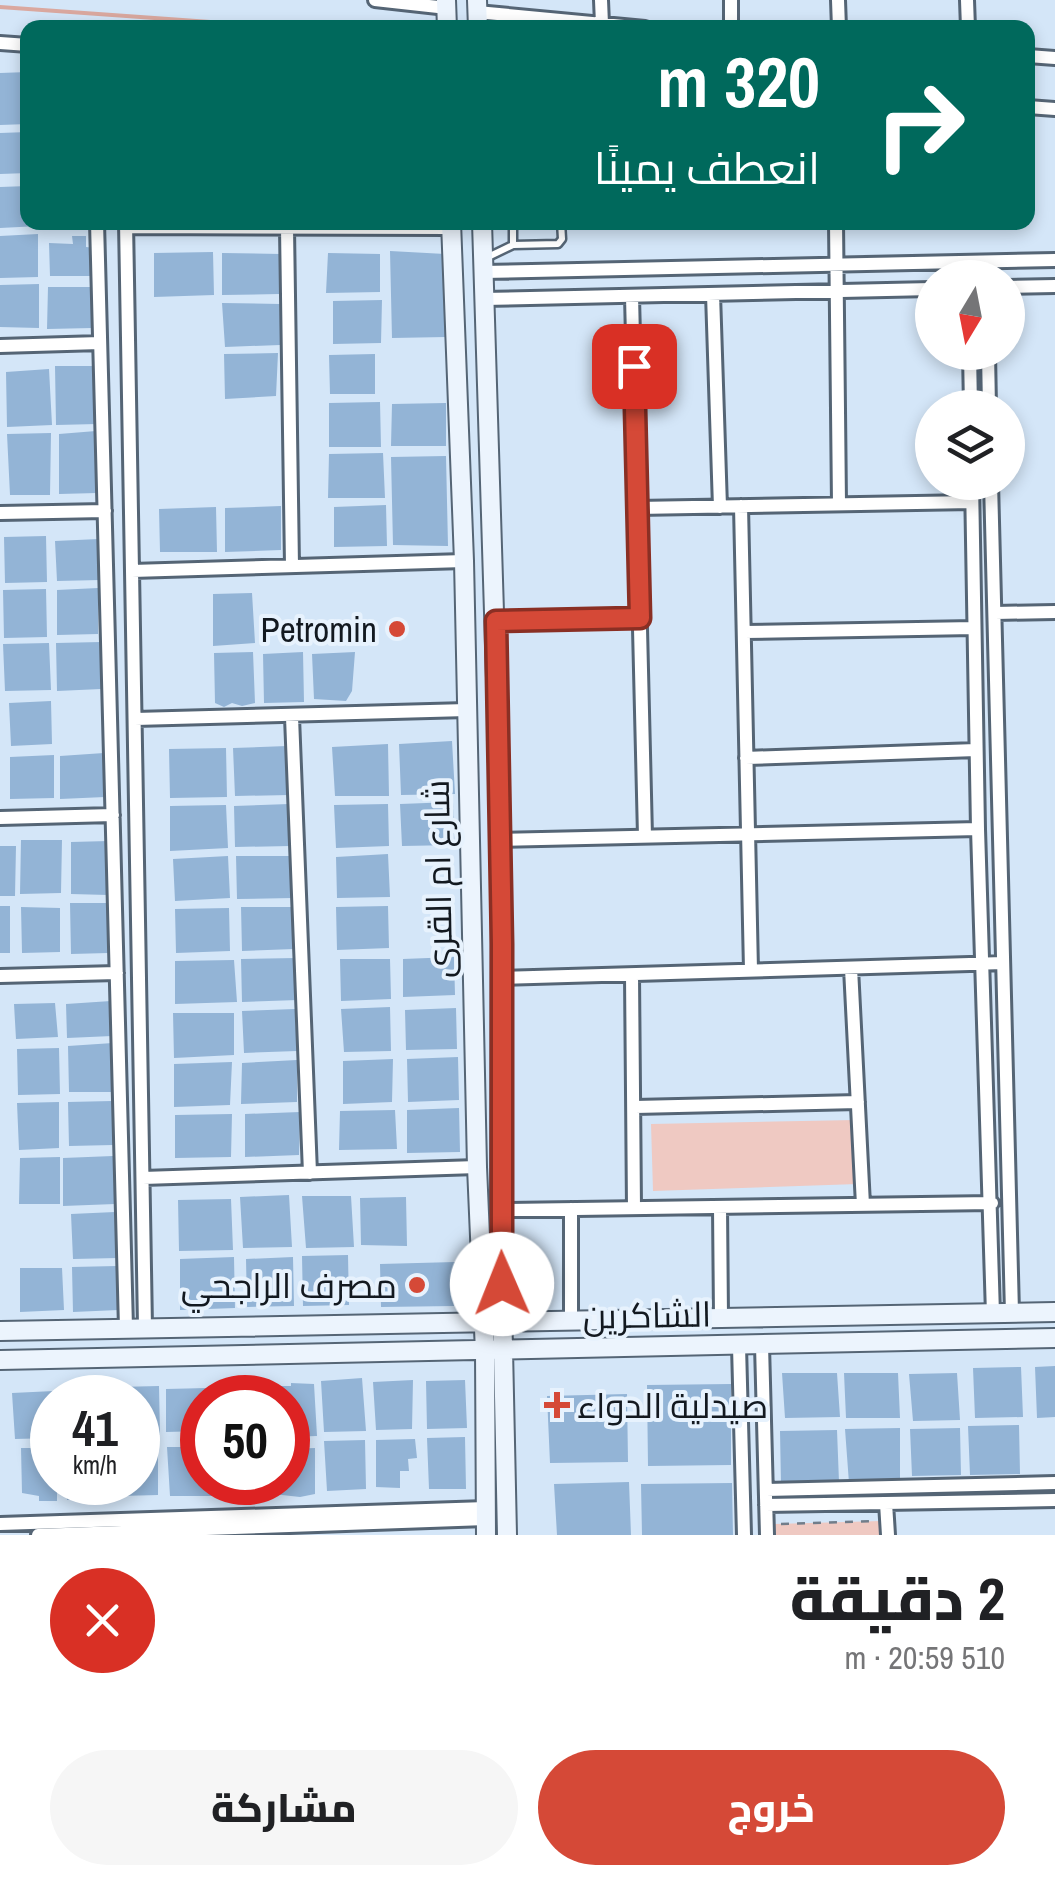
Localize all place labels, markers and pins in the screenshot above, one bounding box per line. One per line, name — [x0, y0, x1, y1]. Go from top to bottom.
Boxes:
pin — [592, 324, 677, 409]
place label: Petromin — [261, 606, 377, 653]
marker: Petromin — [386, 618, 408, 640]
place label: مصرف الراجحي — [181, 1262, 397, 1313]
marker: مصرف الراجحي — [406, 1274, 428, 1296]
place label: صيدلية الدواء — [577, 1382, 768, 1429]
marker: صيدلية الدواء — [546, 1394, 568, 1416]

